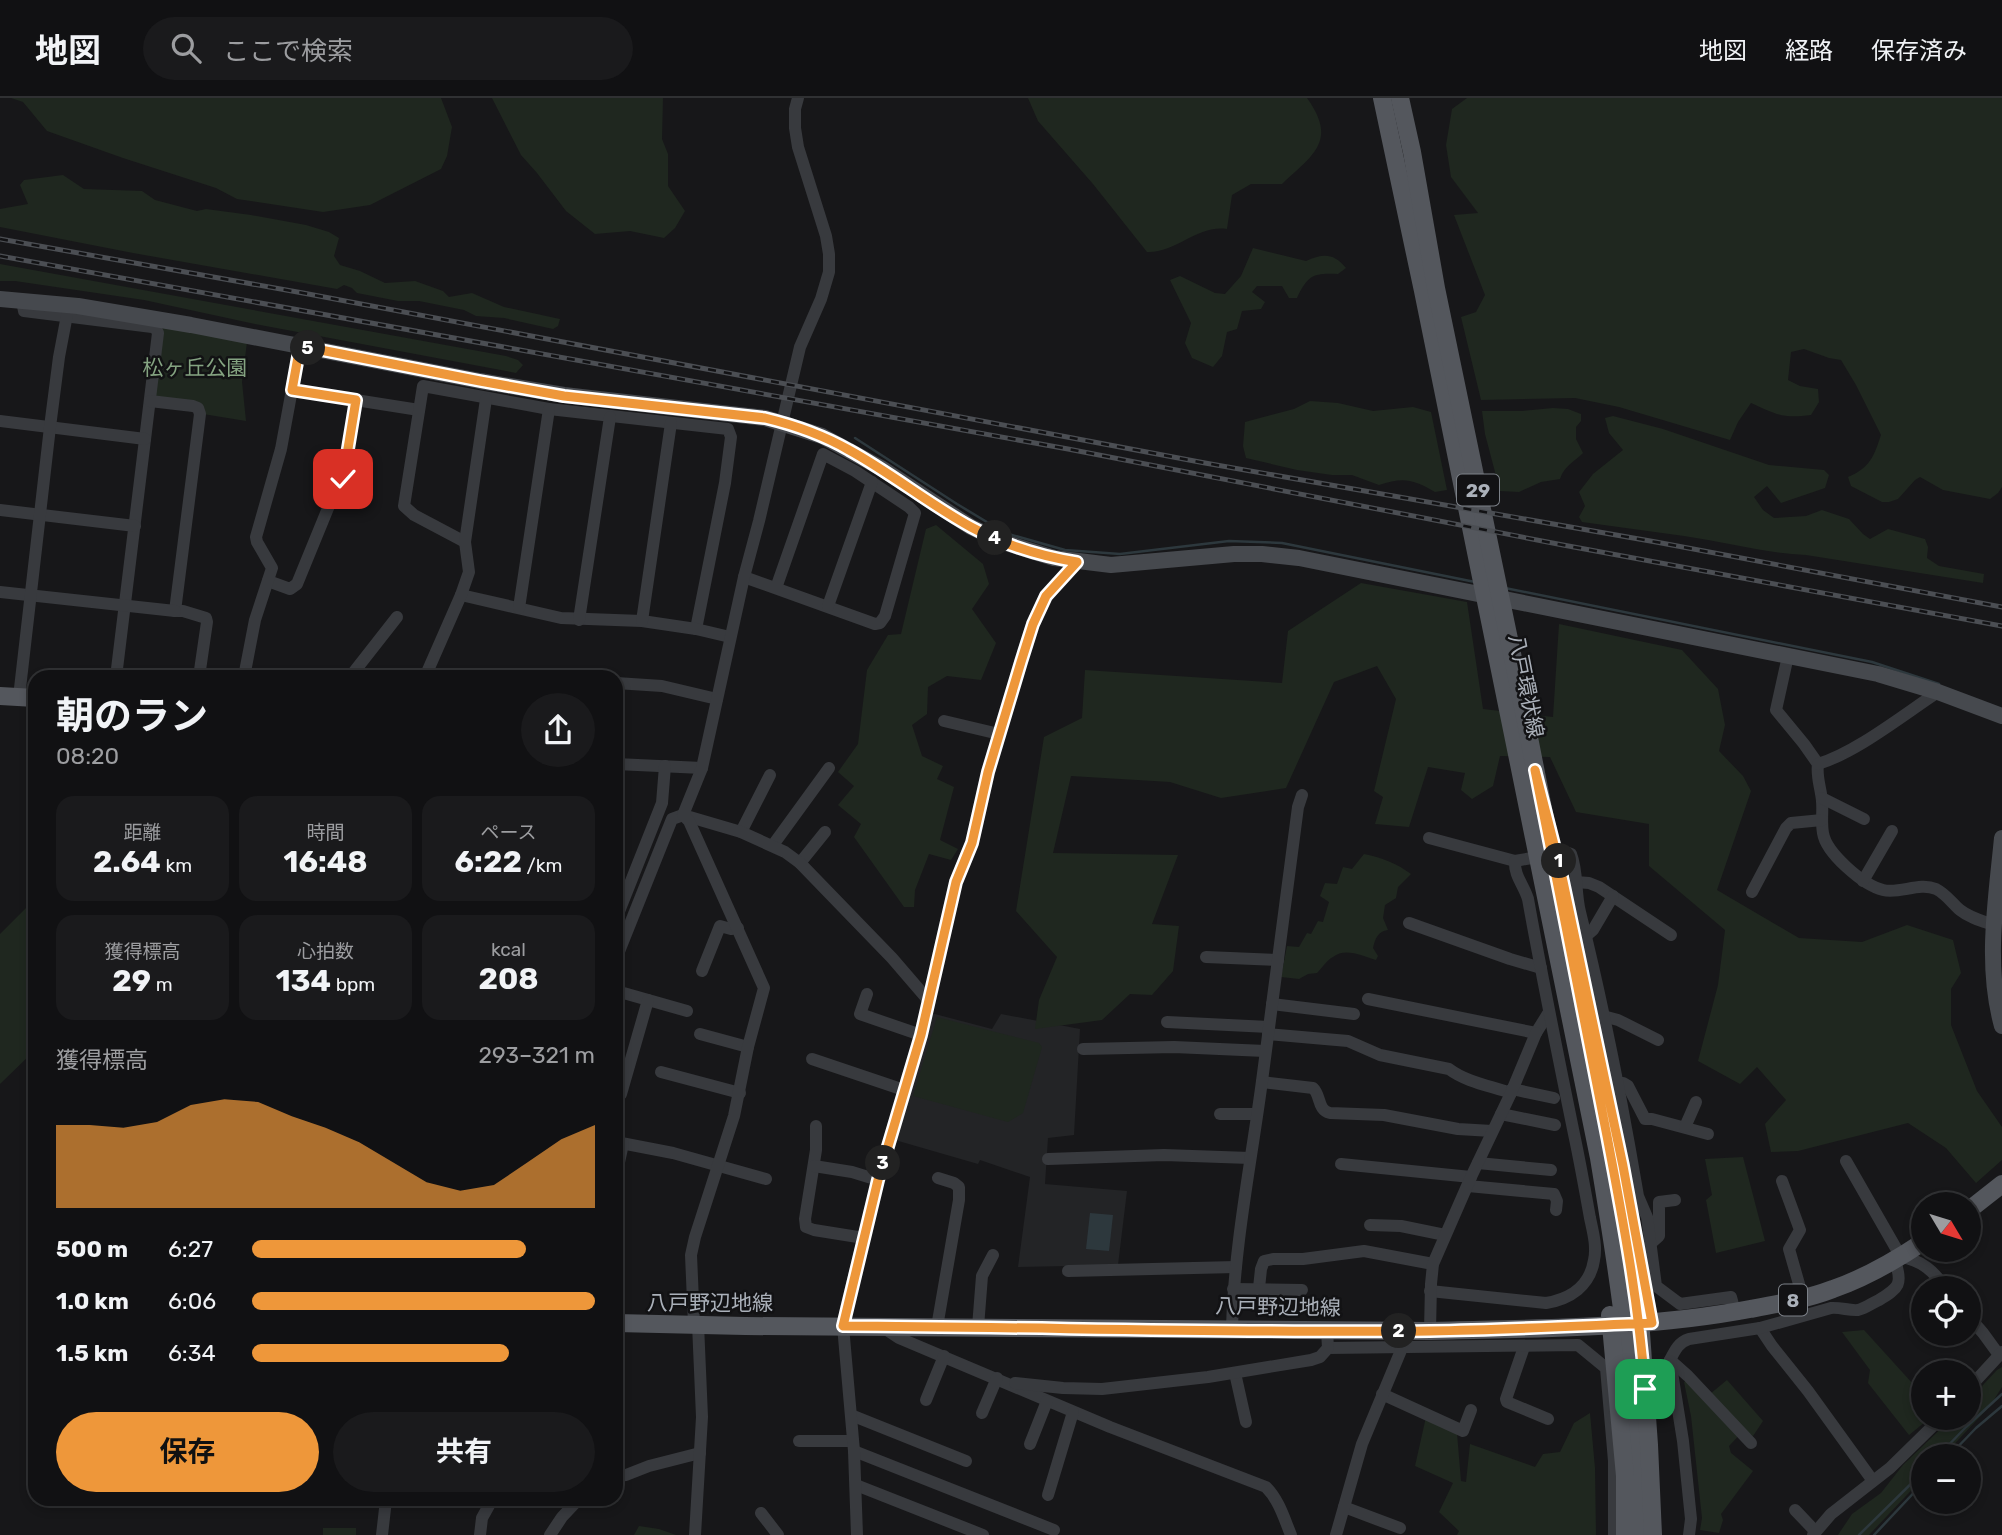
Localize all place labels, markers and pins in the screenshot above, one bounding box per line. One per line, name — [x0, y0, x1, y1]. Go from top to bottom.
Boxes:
pin: 5 — [290, 330, 326, 366]
pin — [313, 449, 373, 509]
pin: 4 — [978, 520, 1012, 556]
pin: 1 — [1542, 844, 1576, 878]
pin: 3 — [866, 1146, 900, 1180]
pin: 2 — [1382, 1314, 1416, 1348]
pin — [1615, 1359, 1675, 1419]

